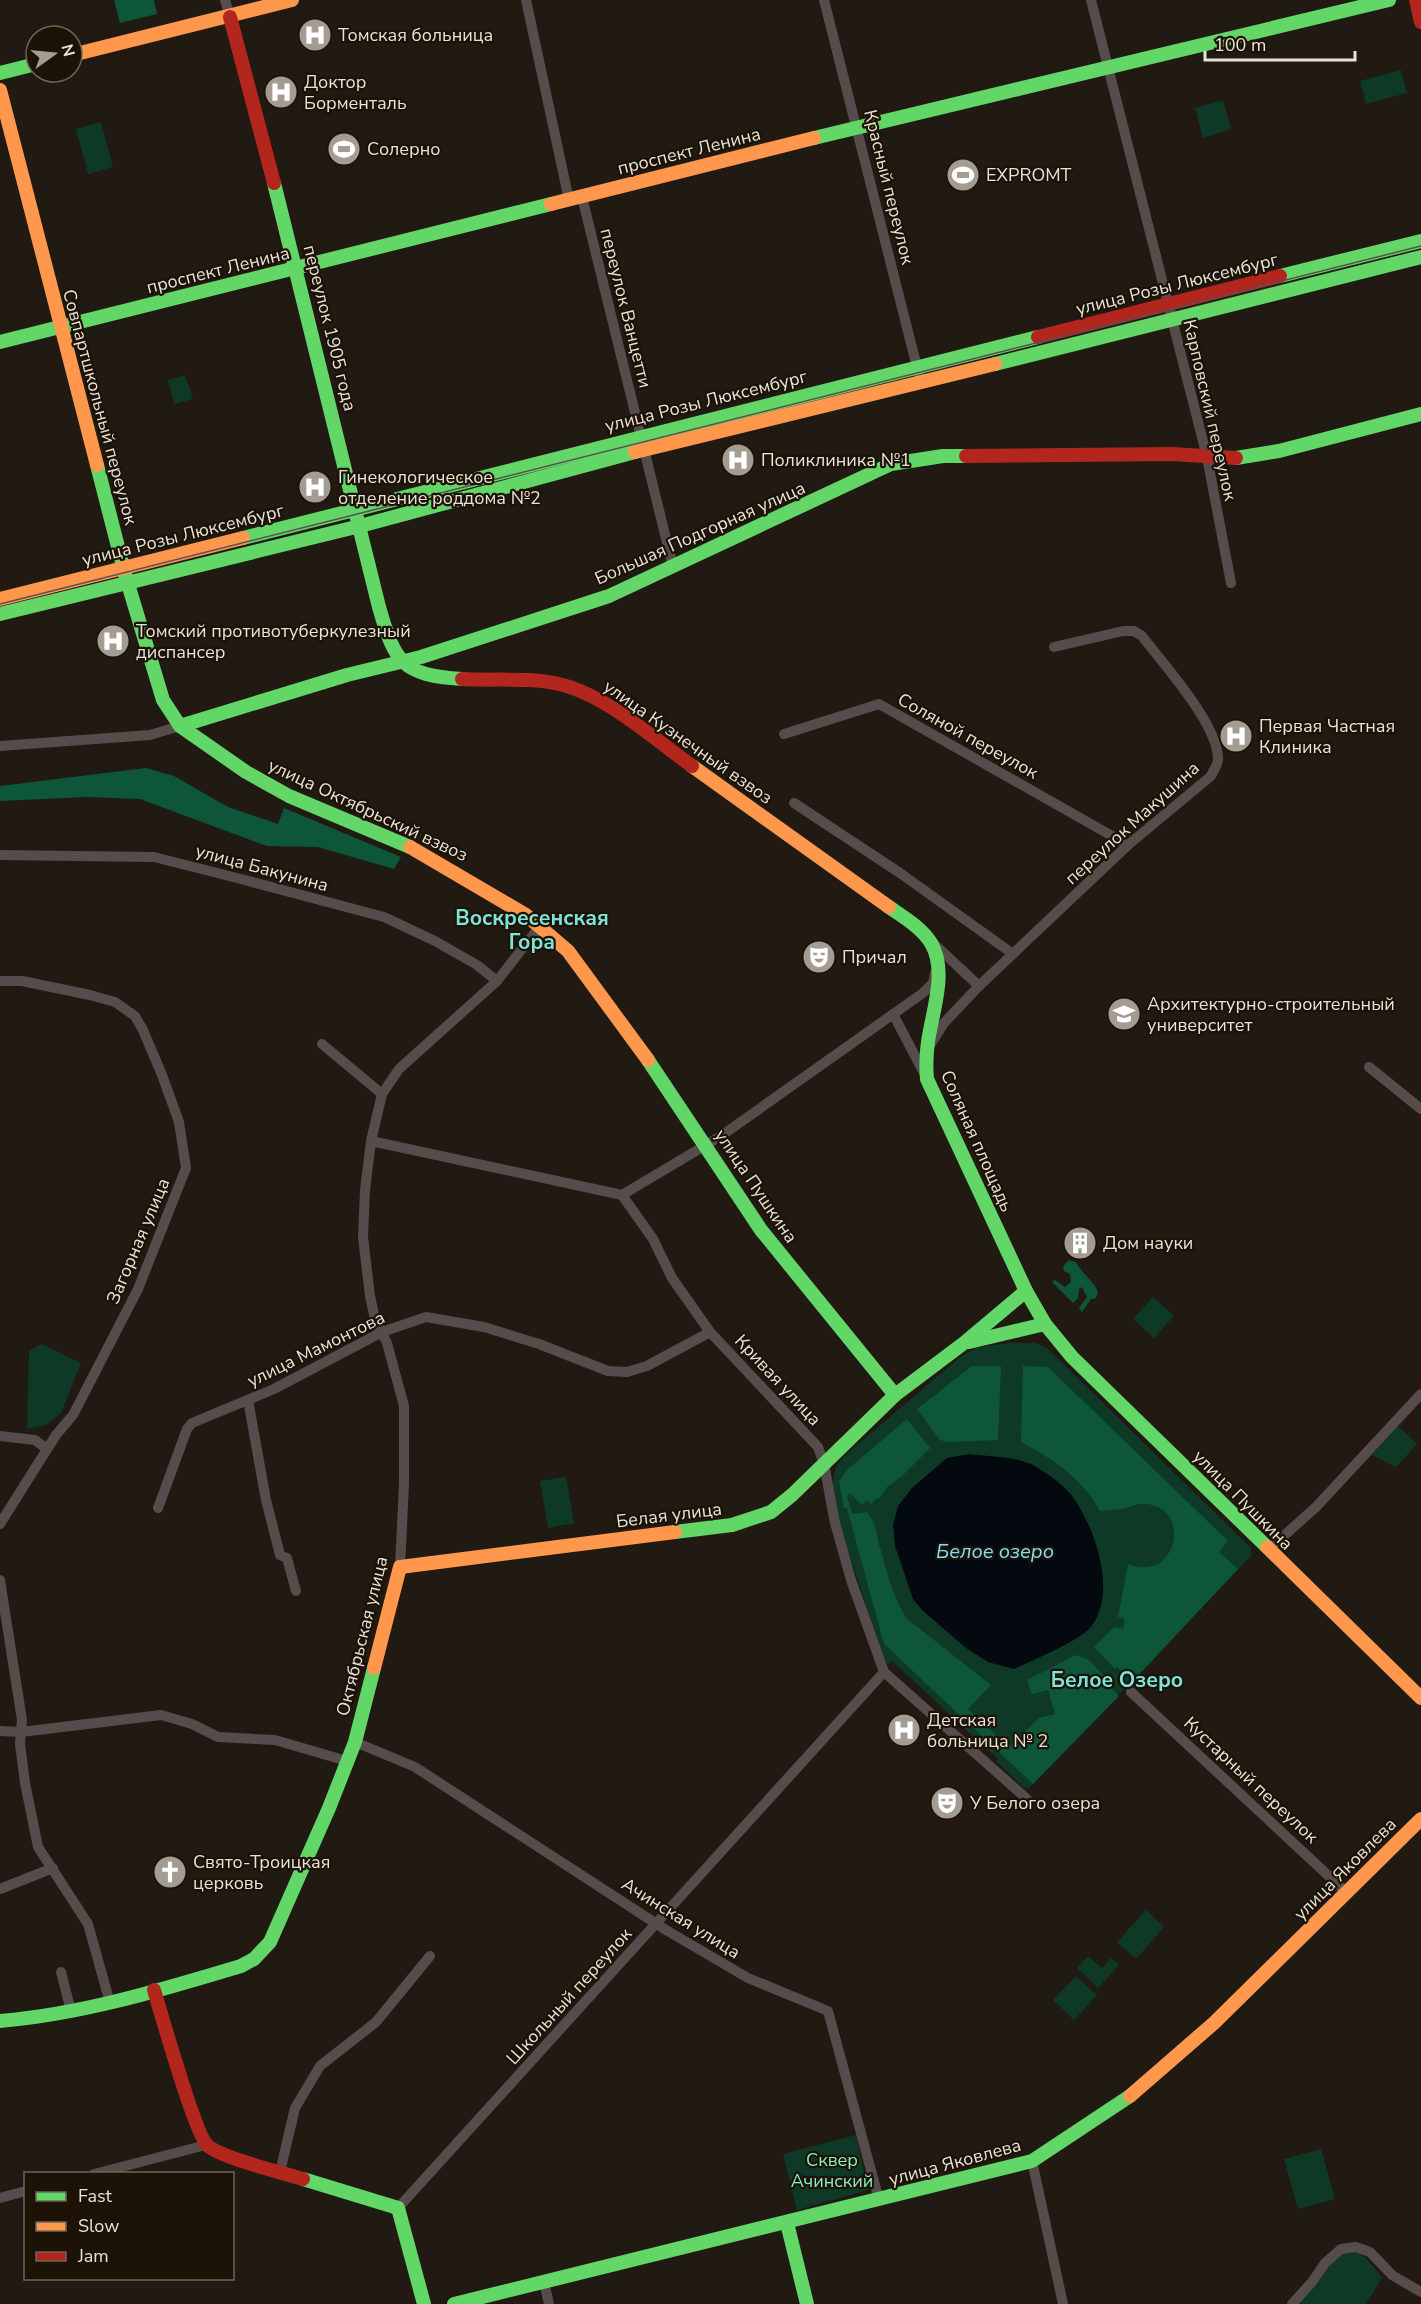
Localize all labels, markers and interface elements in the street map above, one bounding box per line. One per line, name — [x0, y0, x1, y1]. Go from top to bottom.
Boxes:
hospital icon: Томская больница — [297, 17, 333, 53]
place label: Томская больница — [338, 23, 493, 47]
north arrow — [24, 24, 84, 84]
scale bar — [1205, 24, 1355, 62]
text: 100 m — [1214, 33, 1266, 57]
text: N — [55, 42, 80, 59]
place label: Доктор Борменталь — [304, 70, 407, 115]
hospital icon: Доктор Борменталь — [263, 74, 299, 110]
street label: Красный переулок — [858, 107, 920, 267]
street label: проспект Ленина — [615, 122, 763, 180]
sports icon: Солерно — [326, 131, 362, 167]
place label: Солерно — [367, 137, 440, 161]
sports icon: EXPROMT — [945, 157, 981, 193]
place label: EXPROMT — [986, 163, 1072, 187]
street label: переулок Ванцетти — [595, 226, 657, 390]
street label: проспект Ленина — [144, 241, 292, 299]
street label: переулок 1905 года — [298, 242, 362, 414]
street label: улица Розы Люксембург — [1073, 247, 1281, 321]
street label: Совпартшкольный переулок — [57, 287, 143, 528]
street label: Карповский переулок — [1177, 317, 1243, 504]
street label: улица Розы Люксембург — [602, 364, 810, 438]
hospital icon: Поликлиника №1 — [720, 442, 756, 478]
place label: Поликлиника №1 — [761, 448, 911, 472]
place label: Гинекологическое отделение роддома №2 — [338, 465, 541, 510]
hospital icon: Гинекологическое отделение роддома №2 — [297, 469, 333, 505]
street label: Большая Подгорная улица — [591, 476, 809, 590]
street label: улица Розы Люксембург — [79, 498, 287, 572]
place label: Томский противотуберкулезный диспансер — [136, 619, 411, 664]
hospital icon: Томский противотуберкулезный диспансер — [95, 623, 131, 659]
street label: улица Кузнечный взвоз — [599, 674, 777, 810]
street label: Соляной переулок — [893, 687, 1043, 785]
place label: Первая Частная Клиника — [1259, 714, 1395, 759]
hospital icon: Первая Частная Клиника — [1218, 718, 1254, 754]
street label: улица Октябрьский взвоз — [264, 753, 472, 867]
street label: переулок Макушина — [1060, 756, 1204, 890]
street label: улица Бакунина — [193, 839, 331, 897]
district label: Воскресенская Гора — [455, 904, 609, 956]
theatre icon: Причал — [801, 939, 837, 975]
place label: Причал — [842, 945, 907, 969]
place label: Архитектурно-строительный университет — [1147, 992, 1395, 1037]
school or university icon: Архитектурно-строительный университет — [1106, 996, 1142, 1032]
street label: Соляная площадь — [935, 1066, 1019, 1216]
street label: улица Пушкина — [709, 1124, 803, 1248]
street label: Загорная улица — [101, 1174, 175, 1308]
building icon: Дом науки — [1062, 1225, 1098, 1261]
place label: Дом науки — [1103, 1231, 1193, 1255]
street label: улица Мамонтова — [243, 1305, 389, 1393]
street label: Кривая улица — [729, 1329, 827, 1431]
street label: улица Пушкина — [1188, 1445, 1298, 1555]
street label: Белая улица — [615, 1497, 723, 1533]
water label: Белое озеро — [936, 1538, 1054, 1565]
street label: Октябрьская улица — [331, 1554, 393, 1718]
district label: Белое Озеро — [1051, 1666, 1183, 1694]
place label: Детская больница № 2 — [927, 1708, 1048, 1753]
street label: Кустарный переулок — [1179, 1711, 1324, 1849]
hospital icon: Детская больница № 2 — [886, 1712, 922, 1748]
theatre icon: У Белого озера — [929, 1785, 965, 1821]
place label: У Белого озера — [969, 1791, 1100, 1815]
street label: улица Яковлева — [1288, 1812, 1402, 1926]
place label: Свято-Троицкая церковь — [193, 1850, 330, 1895]
church icon: Свято-Троицкая церковь — [152, 1854, 188, 1890]
street label: Ачинская улица — [617, 1872, 745, 1964]
street label: Школьный переулок — [501, 1922, 637, 2070]
street label: улица Яковлева — [886, 2133, 1024, 2191]
park label: Сквер Ачинский — [791, 2148, 873, 2193]
legend — [24, 2172, 234, 2280]
text: Fast — [78, 2184, 113, 2208]
text: Slow — [78, 2214, 119, 2238]
text: Jam — [77, 2244, 109, 2268]

